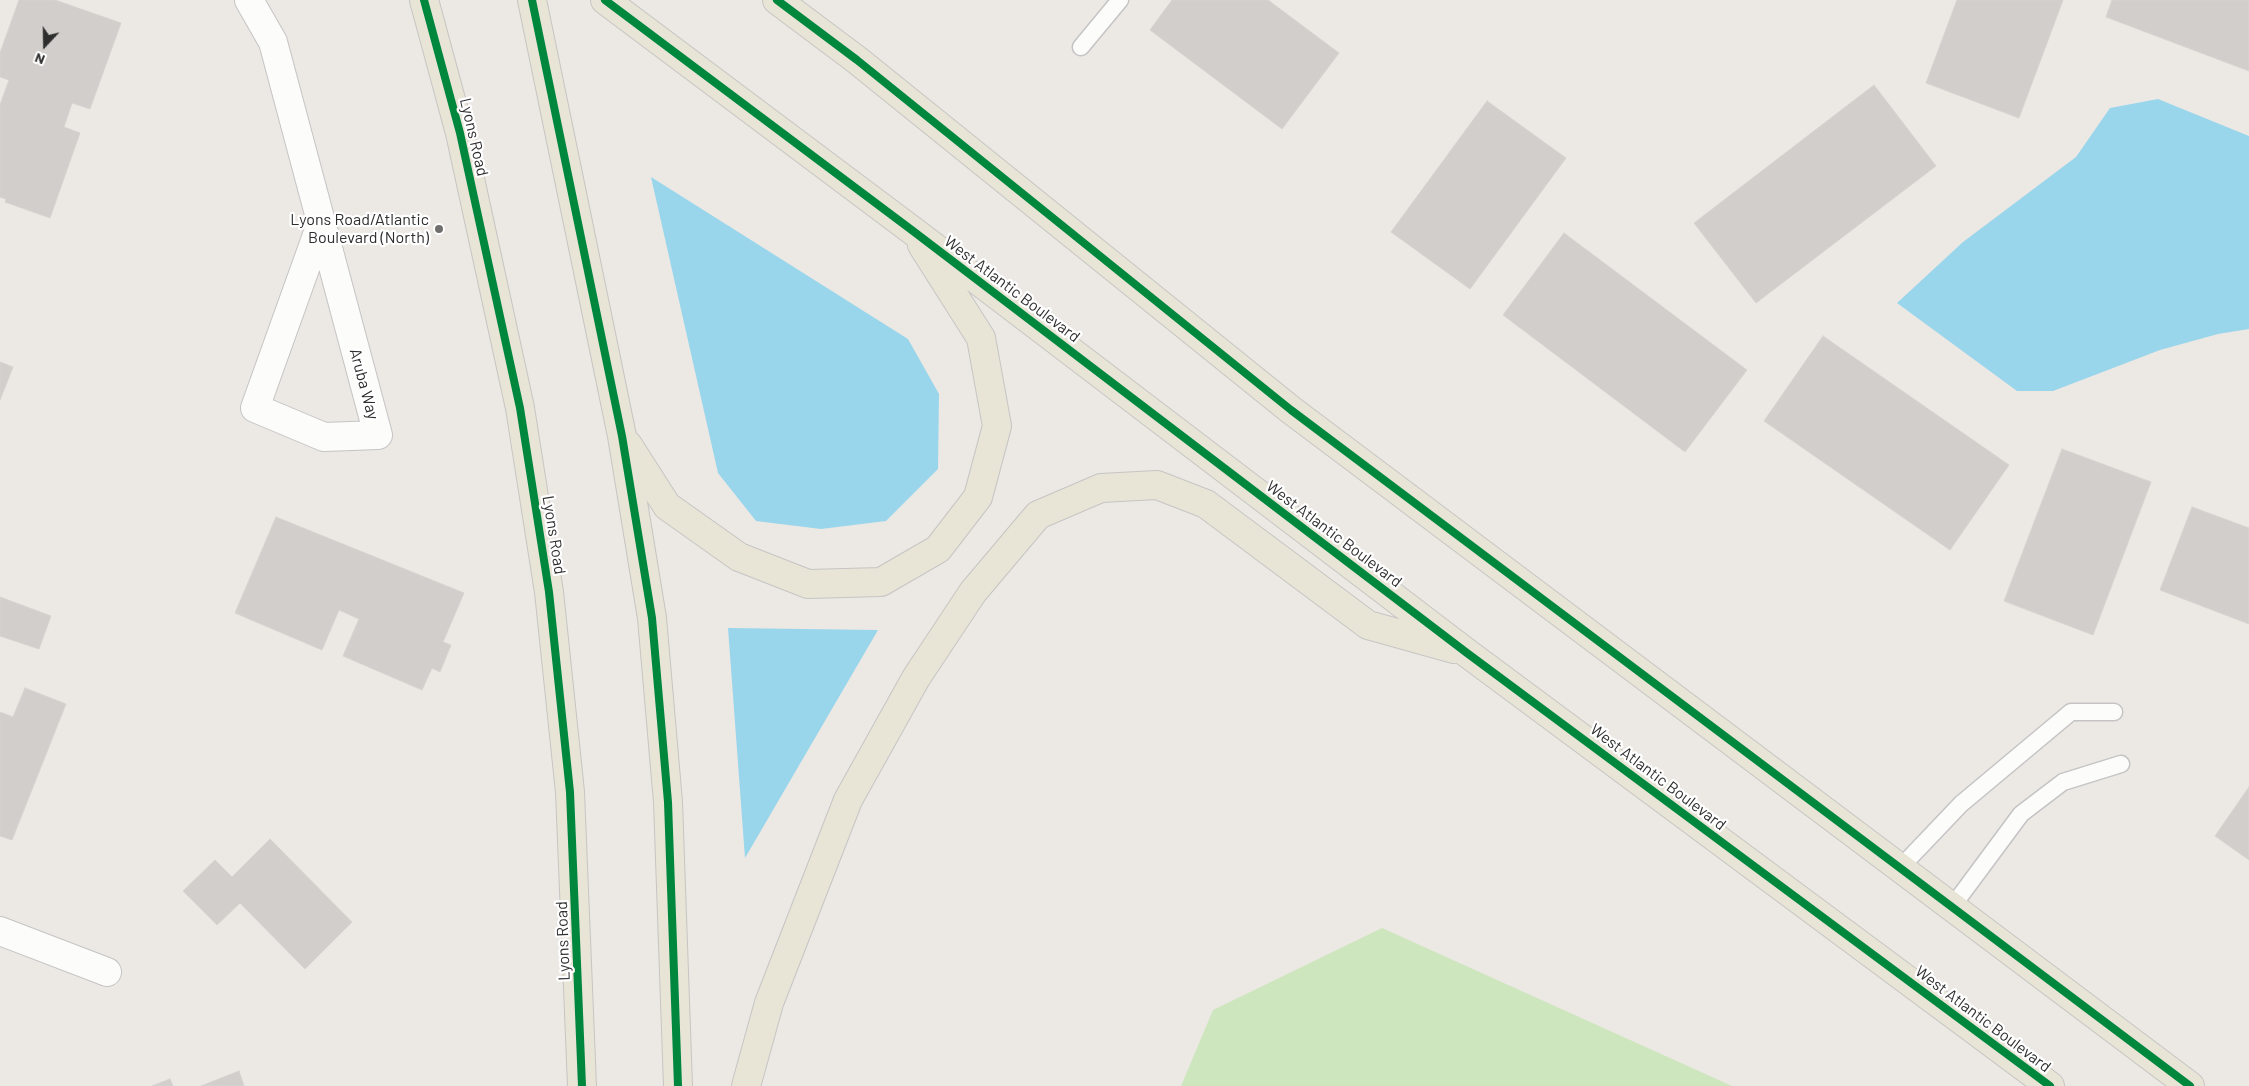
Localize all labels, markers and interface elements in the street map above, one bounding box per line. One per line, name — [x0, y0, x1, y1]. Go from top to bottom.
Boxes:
north arrow — [20, 20, 70, 70]
text: N — [32, 50, 47, 69]
street label: Lyons Road — [456, 96, 492, 178]
place label: Lyons Road/Atlantic Boulevard (North) — [290, 210, 429, 248]
marker: Lyons Road/Atlantic Boulevard (North) — [433, 223, 445, 235]
street label: West Atlantic Boulevard — [940, 232, 1084, 346]
street label: Aruba Way — [345, 346, 383, 422]
street label: West Atlantic Boulevard — [1262, 477, 1406, 591]
street label: Lyons Road — [538, 494, 570, 576]
street label: West Atlantic Boulevard — [1586, 720, 1730, 834]
street label: Lyons Road — [552, 901, 574, 981]
street label: West Atlantic Boulevard — [1911, 962, 2055, 1076]

